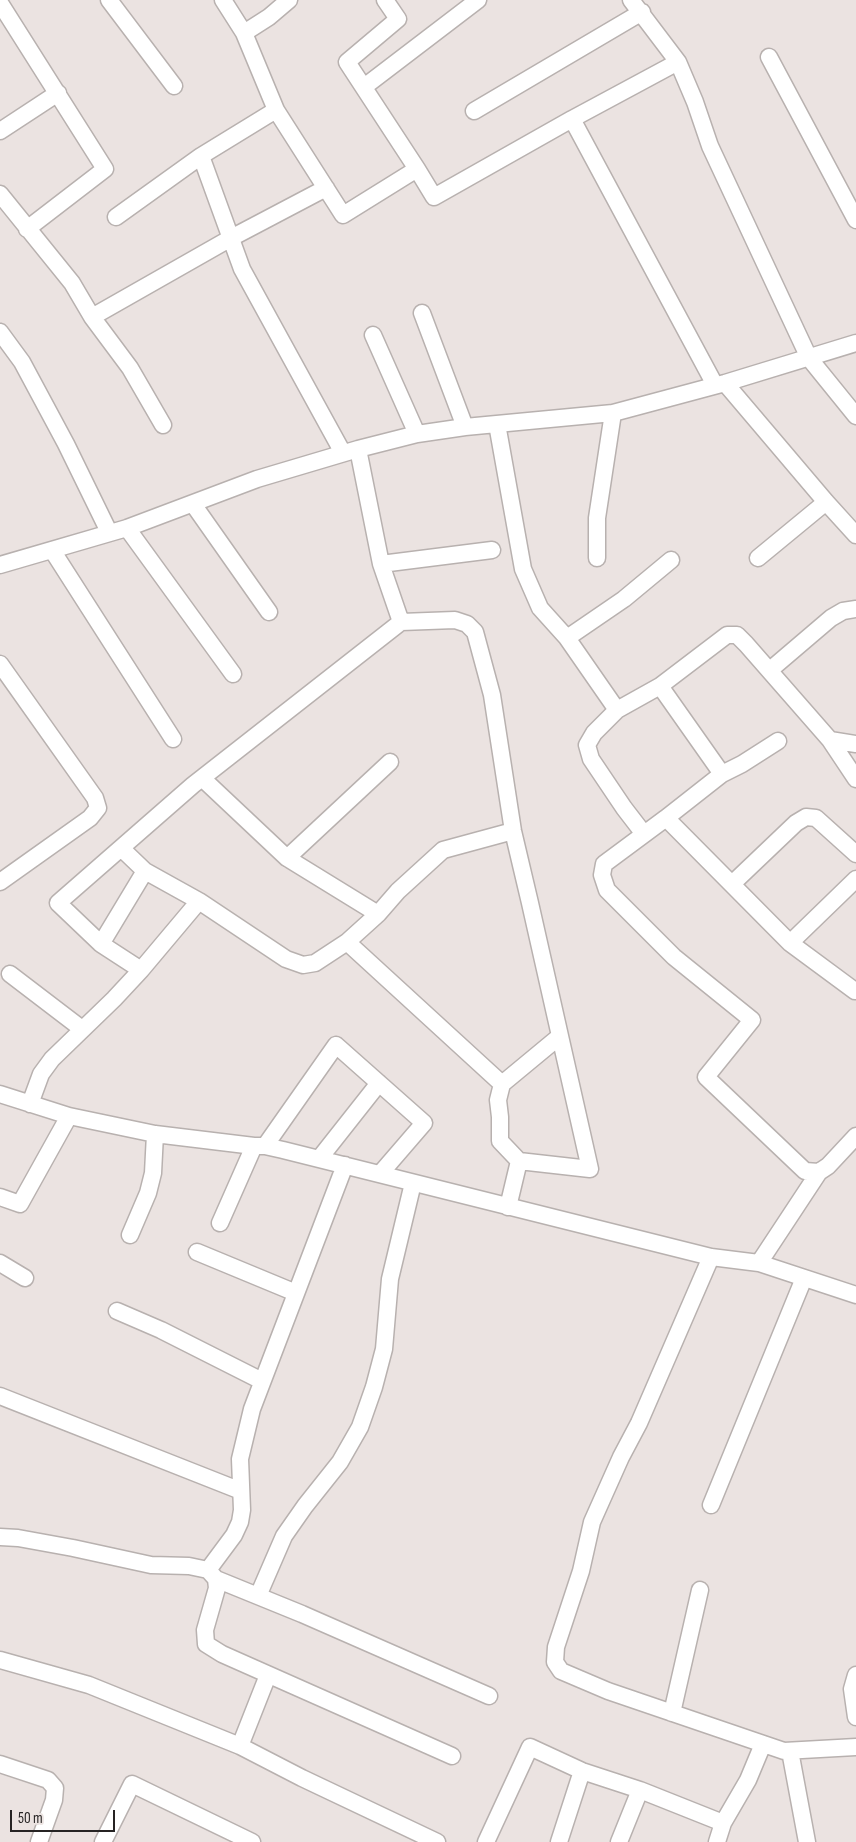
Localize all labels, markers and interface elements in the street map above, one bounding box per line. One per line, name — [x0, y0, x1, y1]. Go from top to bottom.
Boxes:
scale bar — [12, 1800, 118, 1832]
text: 50 m — [18, 1809, 43, 1828]

